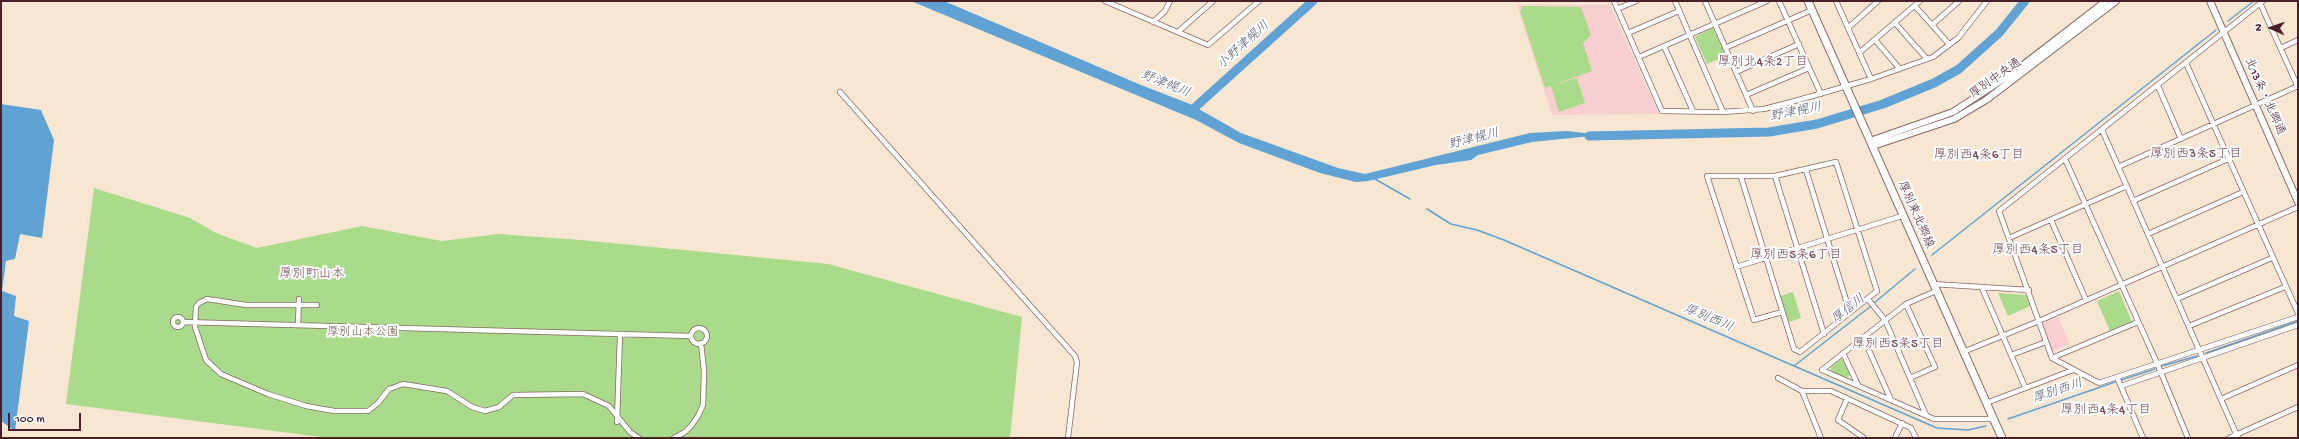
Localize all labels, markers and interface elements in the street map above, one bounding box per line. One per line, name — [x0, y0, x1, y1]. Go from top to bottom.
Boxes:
north arrow — [2251, 8, 2291, 48]
water label: 小野津幌川 — [1215, 18, 1273, 74]
text: N — [2253, 24, 2265, 31]
district label: 厚別北4条2丁目 — [1718, 55, 1808, 71]
street label: 厚別中央通 — [1967, 56, 2025, 102]
street label: 北13条・北郷通 — [2241, 56, 2287, 138]
water label: 野津幌川 — [1138, 68, 1192, 102]
water label: 野津幌川 — [1769, 100, 1823, 126]
water label: 野津幌川 — [1447, 126, 1501, 154]
district label: 厚別西3条5丁目 — [2150, 147, 2242, 163]
district label: 厚別西4条6丁目 — [1934, 148, 2024, 164]
street label: 厚別東北郷線 — [1894, 179, 1936, 251]
district label: 厚別西4条5丁目 — [1993, 243, 2083, 259]
district label: 厚別西5条6丁目 — [1750, 248, 1842, 264]
district label: 厚別町山本 — [280, 267, 344, 283]
water label: 厚信川 — [1829, 292, 1869, 328]
water label: 厚別西川 — [1681, 302, 1735, 336]
park label: 厚別山本公園 — [327, 326, 399, 340]
district label: 厚別西5条5丁目 — [1852, 337, 1944, 353]
water label: 厚別西川 — [2031, 376, 2085, 408]
district label: 厚別西4条4丁目 — [2061, 403, 2151, 419]
scale bar — [10, 405, 83, 431]
text: 100 m — [15, 413, 45, 427]

